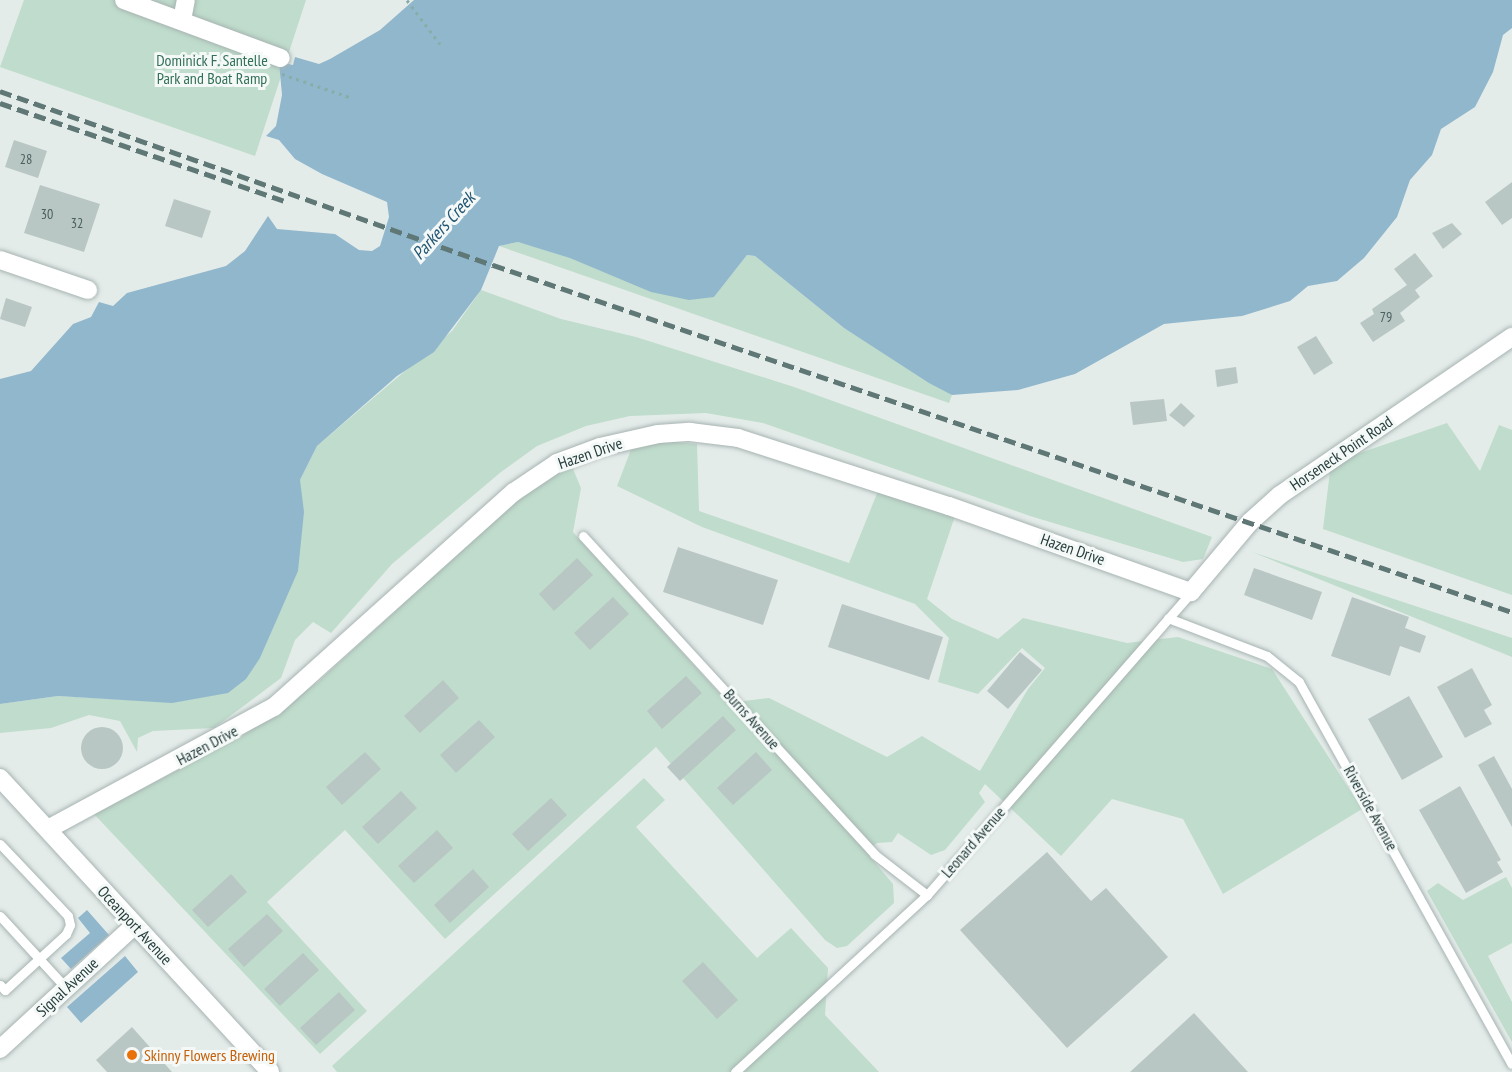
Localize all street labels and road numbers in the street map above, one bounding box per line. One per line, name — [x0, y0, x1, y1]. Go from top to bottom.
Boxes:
street label: Horseneck Point Road — [1286, 412, 1396, 494]
street label: Hazen Drive — [555, 433, 625, 473]
street label: Hazen Drive — [1038, 529, 1108, 569]
street label: Burns Avenue — [720, 685, 784, 753]
street label: Hazen Drive — [173, 721, 241, 769]
street label: Riverside Avenue — [1340, 762, 1402, 854]
street label: Leonard Avenue — [937, 803, 1009, 881]
street label: Oceanport Avenue — [93, 881, 177, 969]
street label: Signal Avenue — [32, 953, 102, 1021]

